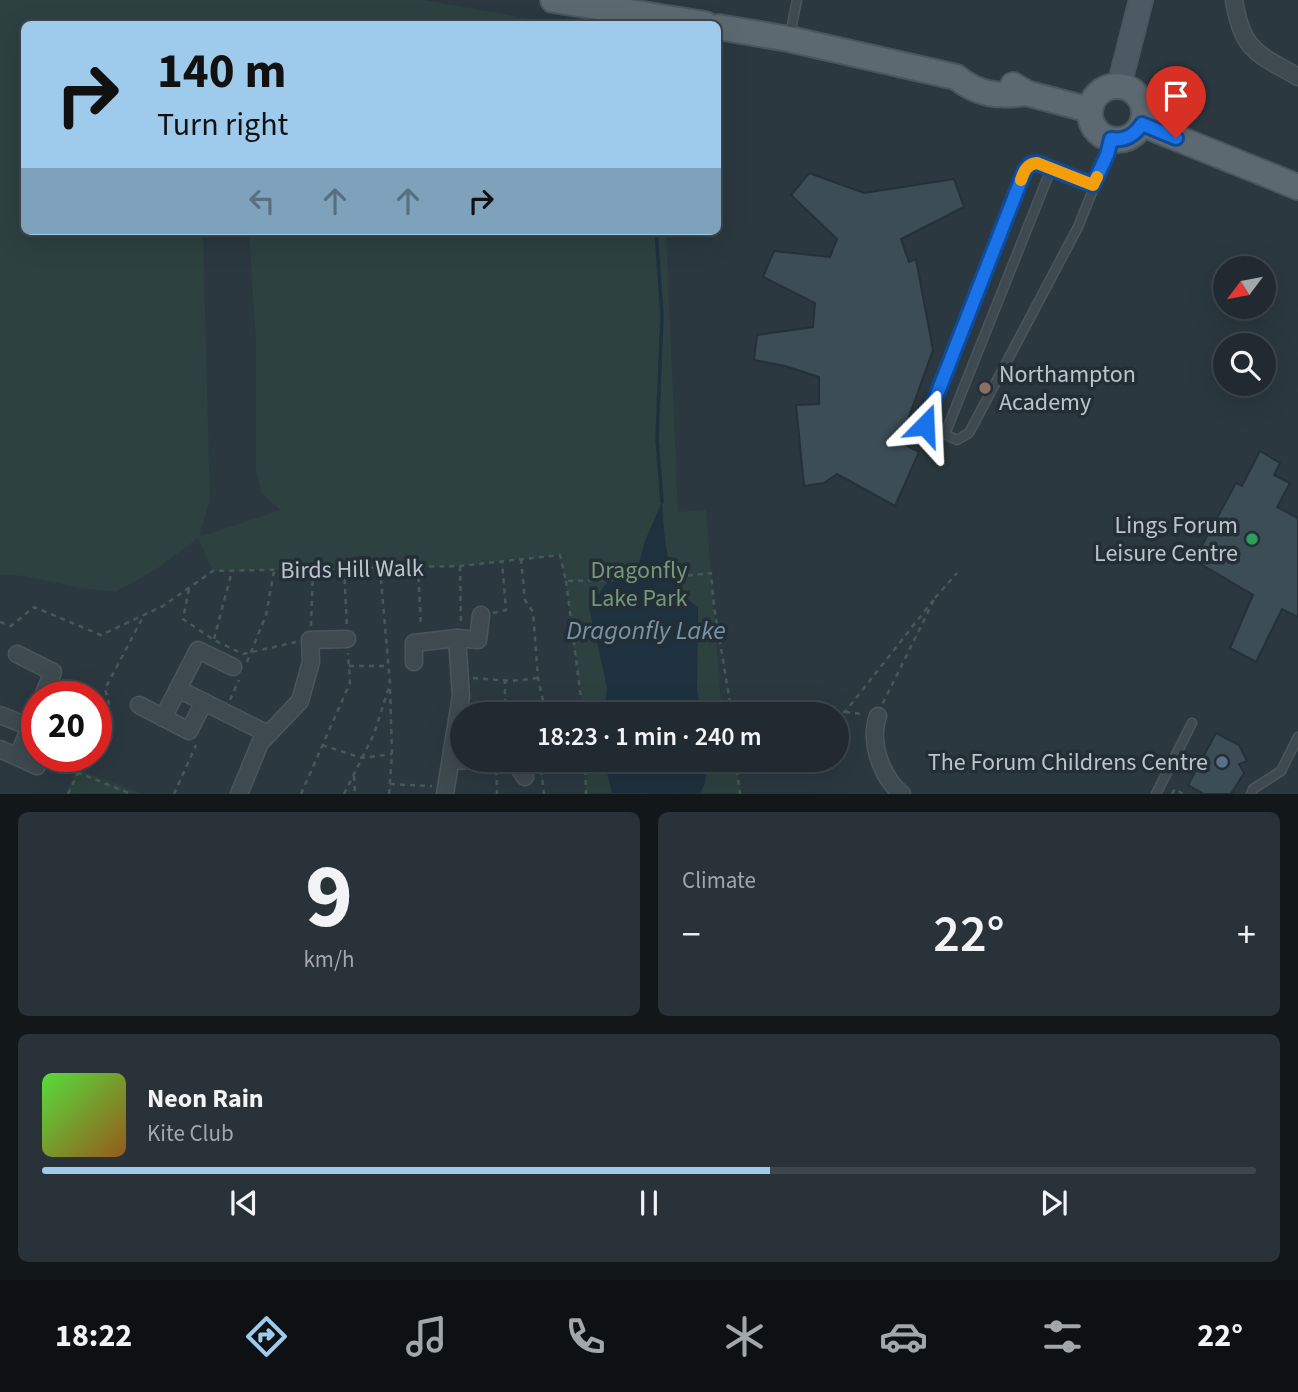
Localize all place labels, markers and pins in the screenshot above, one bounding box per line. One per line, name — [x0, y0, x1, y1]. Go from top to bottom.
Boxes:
pin — [1146, 66, 1206, 138]
place label: Northampton Academy — [999, 357, 1136, 420]
marker: Northampton Academy — [977, 380, 993, 396]
place label: Lings Forum Leisure Centre — [1094, 508, 1238, 571]
marker: Lings Forum Leisure Centre — [1244, 531, 1260, 547]
place label: The Forum Childrens Centre — [928, 745, 1208, 780]
marker: The Forum Childrens Centre — [1214, 754, 1230, 770]

